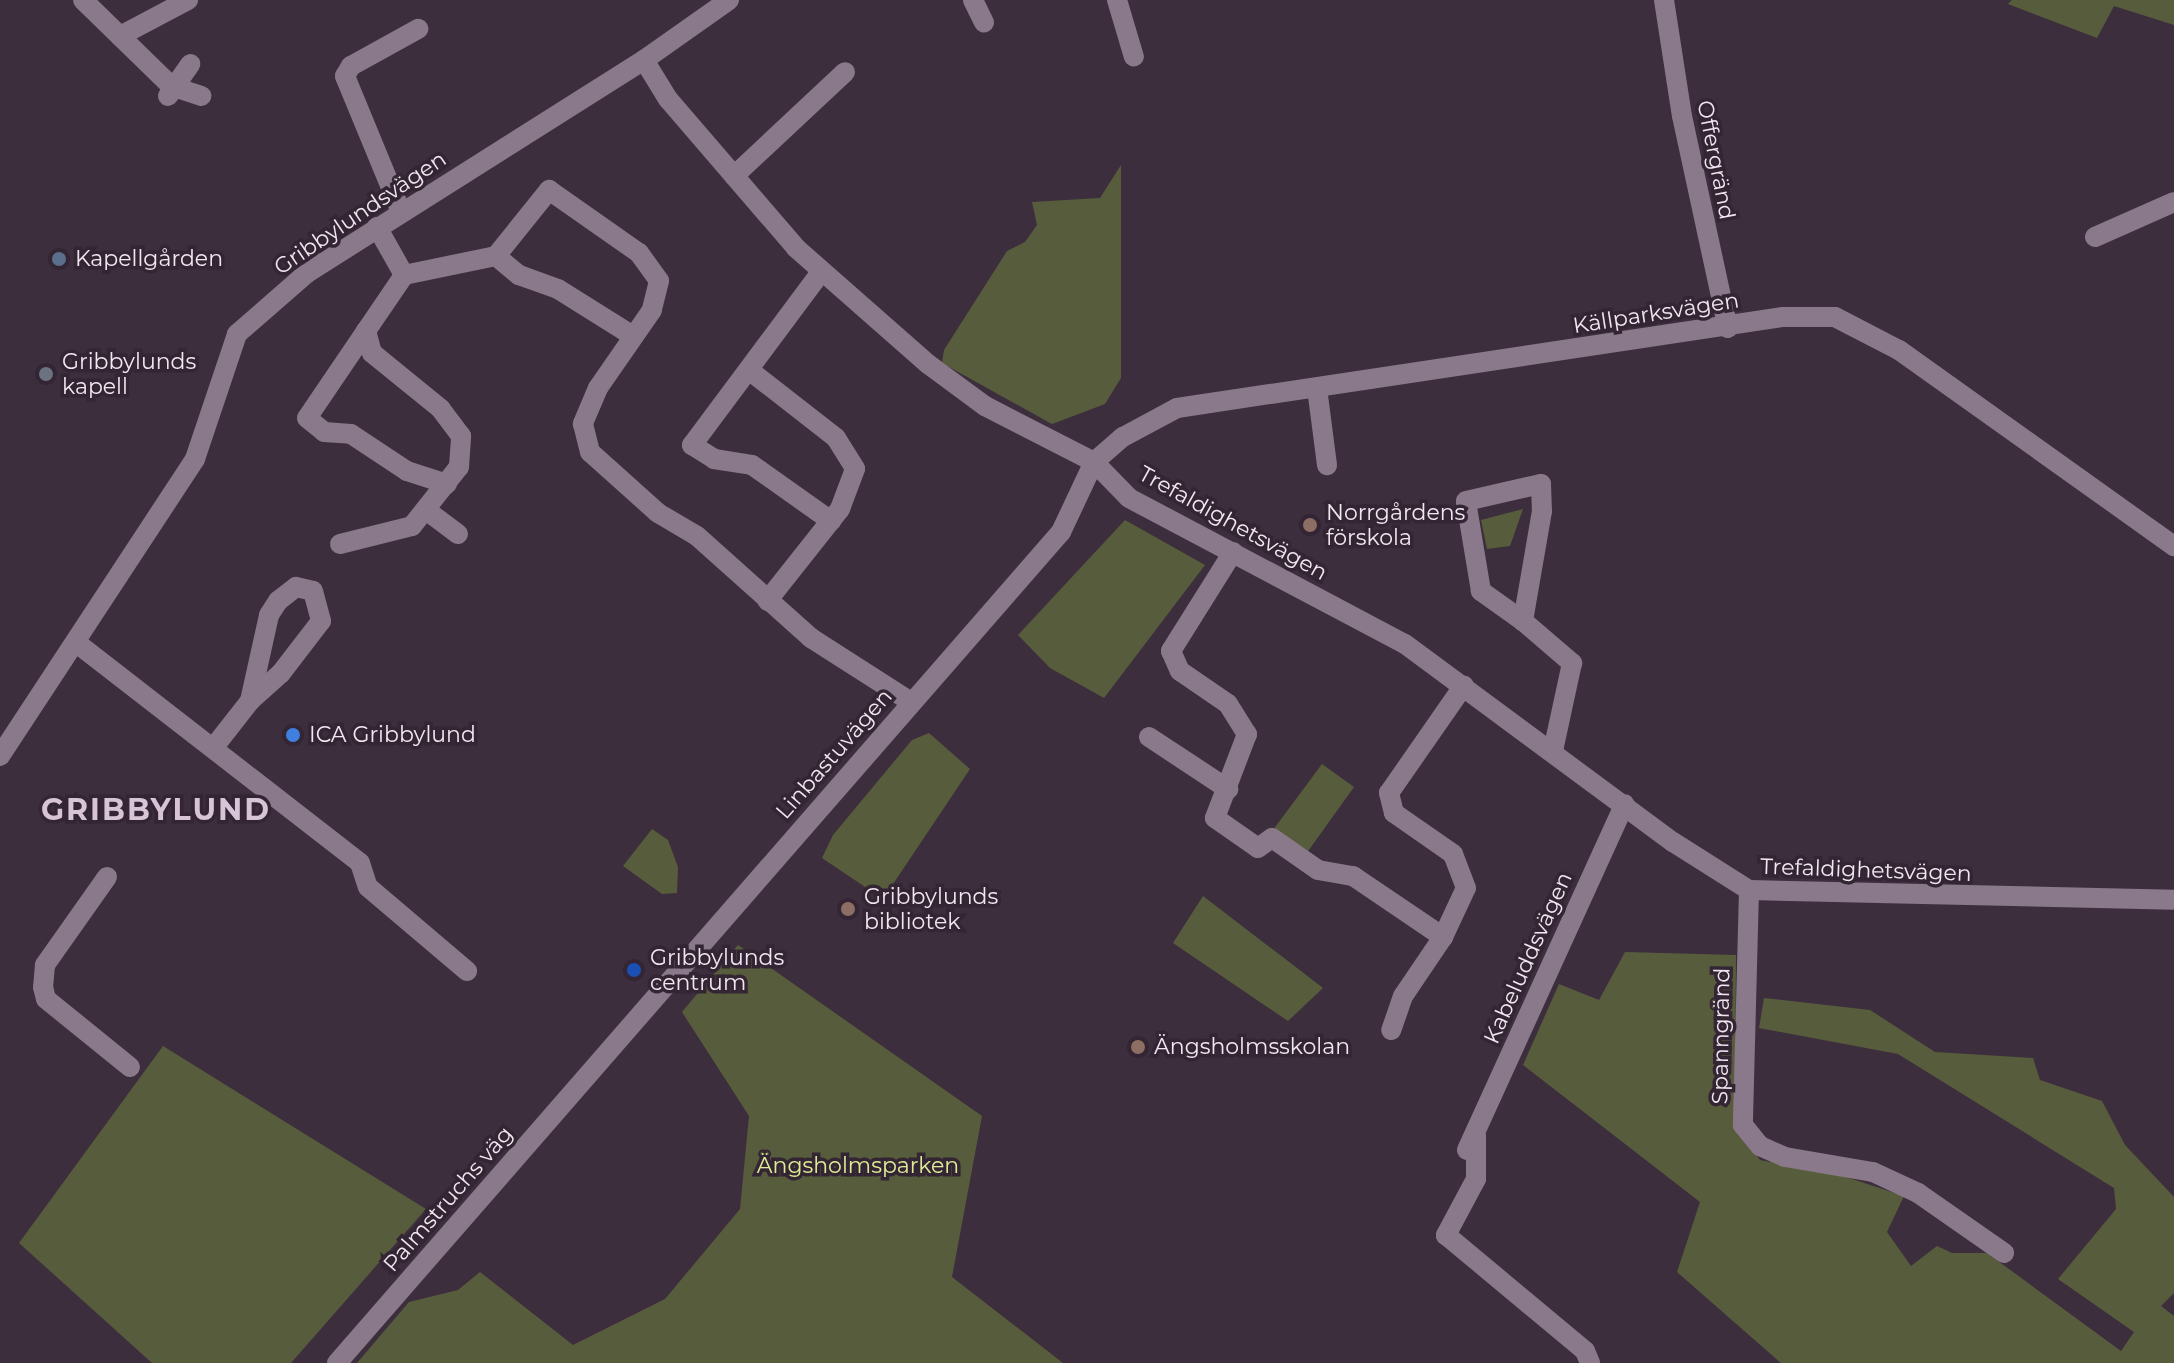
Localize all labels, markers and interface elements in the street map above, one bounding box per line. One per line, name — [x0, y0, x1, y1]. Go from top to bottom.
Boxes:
street label: Offergränd — [1692, 98, 1740, 222]
street label: Gribbylundsvägen — [269, 146, 451, 280]
place label: Kapellgården — [75, 246, 223, 272]
marker: Kapellgården — [50, 250, 68, 268]
street label: Källparksvägen — [1571, 287, 1741, 339]
place label: Gribbylunds kapell — [62, 348, 196, 400]
marker: Gribbylunds kapell — [37, 365, 55, 383]
street label: Trefaldighetsvägen — [1134, 460, 1332, 586]
place label: Norrgårdens förskola — [1326, 499, 1465, 550]
marker: Norrgårdens förskola — [1301, 516, 1319, 534]
street label: Linbastuvägen — [770, 684, 898, 824]
place label: ICA Gribbylund — [309, 722, 476, 748]
marker: ICA Gribbylund — [284, 726, 302, 744]
district label: GRIBBYLUND — [41, 792, 271, 828]
street label: Trefaldighetsvägen — [1760, 853, 1972, 887]
street label: Kabeluddsvägen — [1478, 868, 1578, 1048]
place label: Gribbylunds bibliotek — [864, 883, 998, 934]
marker: Gribbylunds bibliotek — [839, 900, 857, 918]
place label: Gribbylunds centrum — [650, 944, 784, 996]
marker: Gribbylunds centrum — [625, 961, 643, 979]
street label: Spanngränd — [1707, 967, 1735, 1105]
place label: Ängsholmsskolan — [1154, 1034, 1350, 1060]
marker: Ängsholmsskolan — [1129, 1038, 1147, 1056]
street label: Palmstruchs väg — [378, 1121, 518, 1277]
park label: Ängsholmsparken — [757, 1153, 959, 1179]

